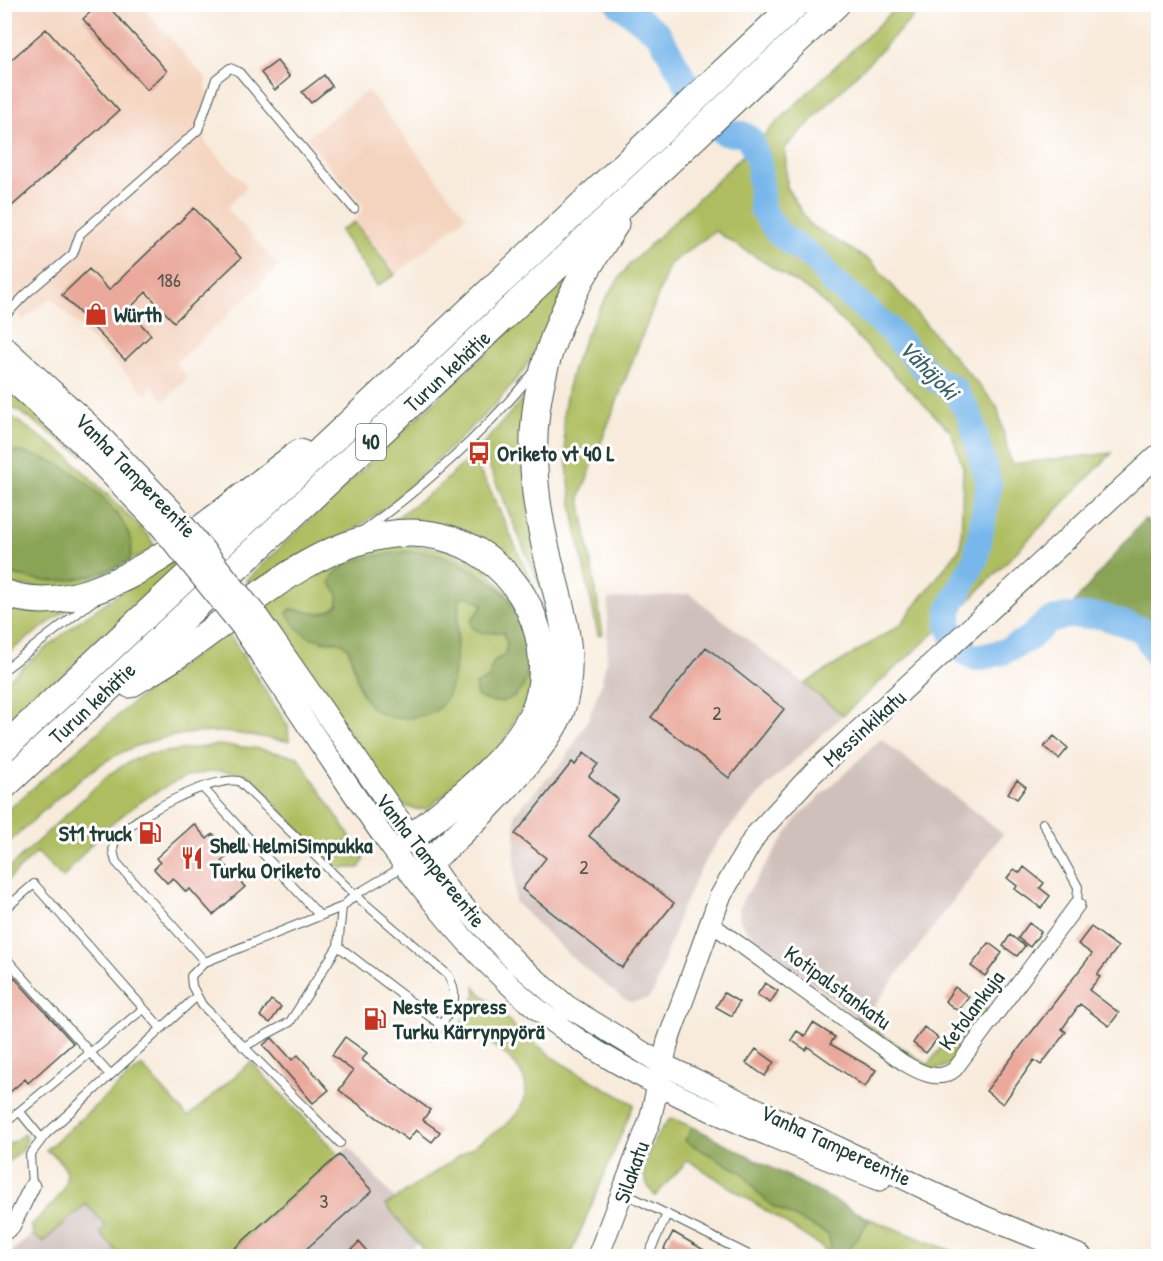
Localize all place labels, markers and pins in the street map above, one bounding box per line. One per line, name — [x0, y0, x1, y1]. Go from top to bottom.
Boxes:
place label: Würth — [114, 299, 162, 329]
shop icon: Würth — [83, 301, 109, 327]
place label: Oriketo vt 40 L — [497, 438, 615, 468]
bus stop icon: Oriketo vt 40 L — [466, 440, 492, 466]
place label: St1 truck — [59, 818, 133, 848]
fuel station icon: St1 truck — [137, 820, 163, 846]
place label: Shell HelmiSimpukka Turku Oriketo — [209, 830, 373, 885]
restaurant icon: Shell HelmiSimpukka Turku Oriketo — [179, 845, 205, 871]
place label: Neste Express Turku Kärrynpyörä — [392, 991, 545, 1047]
fuel station icon: Neste Express Turku Kärrynpyörä — [362, 1006, 388, 1032]

